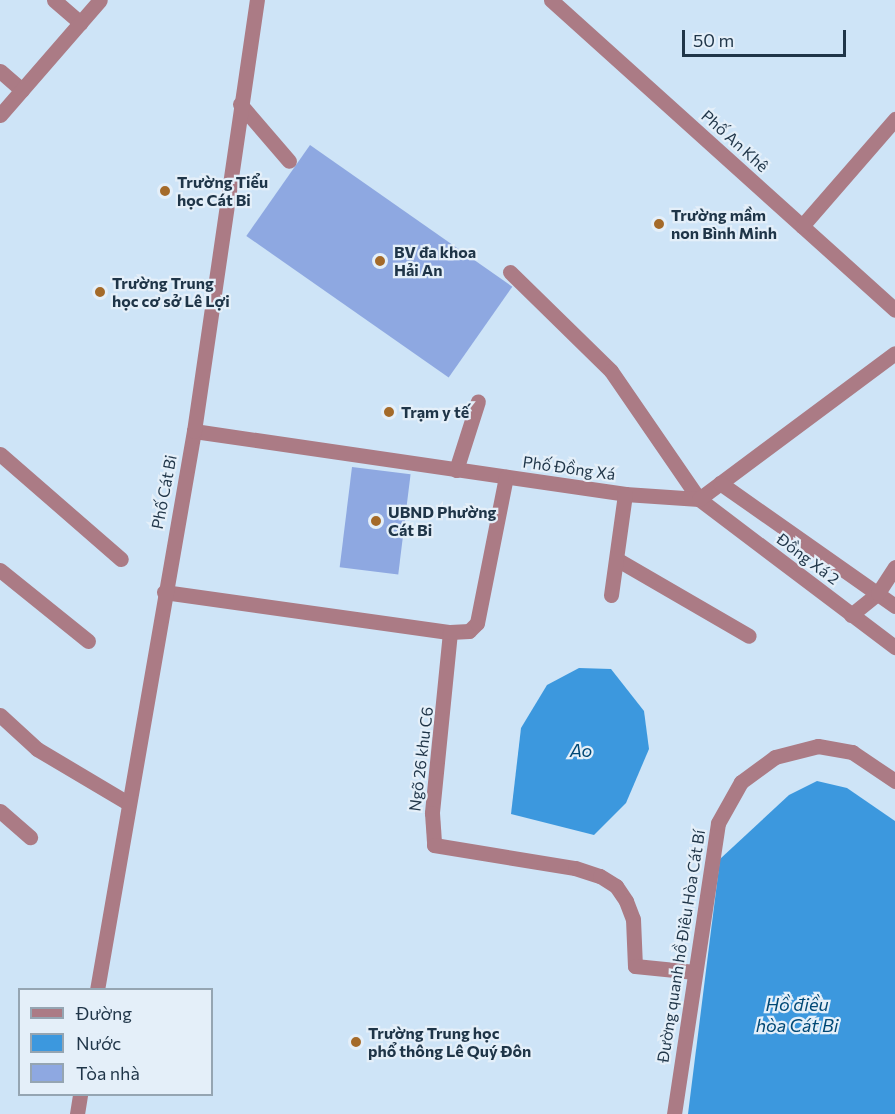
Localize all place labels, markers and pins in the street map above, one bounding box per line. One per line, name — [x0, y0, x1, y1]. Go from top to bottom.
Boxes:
place label: Trường Tiểu học Cát Bi — [177, 172, 268, 210]
marker: Trường Tiểu học Cát Bi — [158, 184, 172, 198]
place label: Trường mầm non Bình Minh — [671, 205, 777, 243]
marker: Trường mầm non Bình Minh — [652, 217, 666, 231]
place label: BV đa khoa Hải An — [394, 242, 476, 280]
marker: BV đa khoa Hải An — [371, 252, 389, 270]
place label: Trường Trung học cơ sở Lê Lợi — [112, 273, 230, 311]
marker: Trường Trung học cơ sở Lê Lợi — [93, 285, 107, 299]
place label: Trạm y tế — [401, 402, 469, 422]
marker: Trạm y tế — [382, 405, 396, 419]
place label: UBND Phường Cát Bi — [388, 502, 496, 540]
marker: UBND Phường Cát Bi — [369, 514, 383, 528]
place label: Trường Trung học phổ thông Lê Quý Đôn — [368, 1023, 531, 1061]
marker: Trường Trung học phổ thông Lê Quý Đôn — [349, 1035, 363, 1049]

